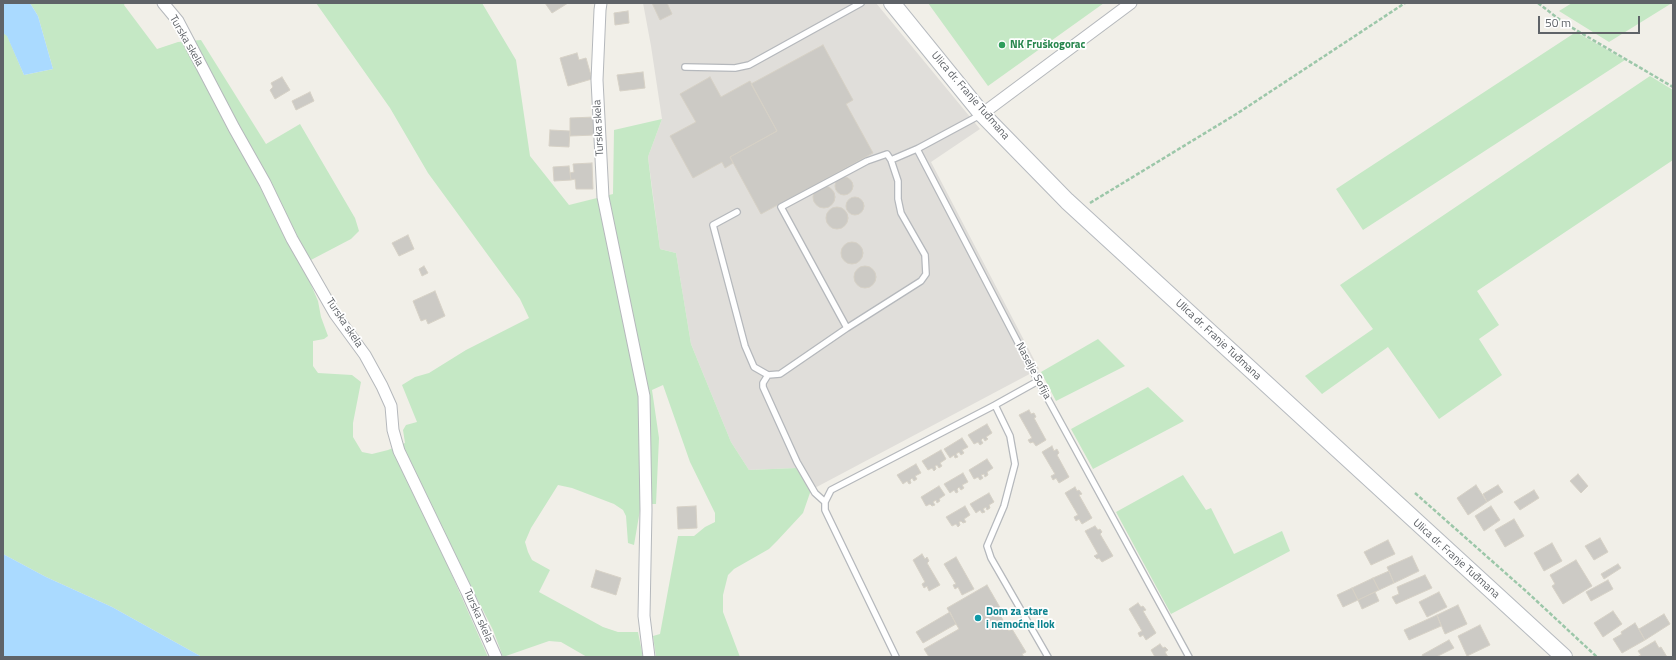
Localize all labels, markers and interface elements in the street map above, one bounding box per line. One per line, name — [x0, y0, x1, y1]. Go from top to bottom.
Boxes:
scale bar — [1540, 8, 1642, 34]
street label: Turska skela — [166, 13, 206, 69]
text: 50 m — [1545, 13, 1571, 32]
place label: NK Fruškogorac — [1010, 38, 1085, 52]
marker: NK Fruškogorac — [997, 40, 1007, 50]
street label: Ulica dr. Franje Tuđmana — [928, 49, 1012, 143]
street label: Turska skela — [591, 99, 607, 157]
street label: Turska skela — [323, 296, 365, 350]
street label: Ulica dr. Franje Tuđmana — [1172, 297, 1264, 383]
street label: Naselje Sofija — [1013, 340, 1053, 402]
street label: Ulica dr. Franje Tuđmana — [1410, 517, 1502, 601]
street label: Turska skela — [460, 587, 496, 645]
place label: Dom za stare i nemoćne Ilok — [986, 605, 1055, 631]
marker: Dom za stare i nemoćne Ilok — [973, 613, 983, 623]

